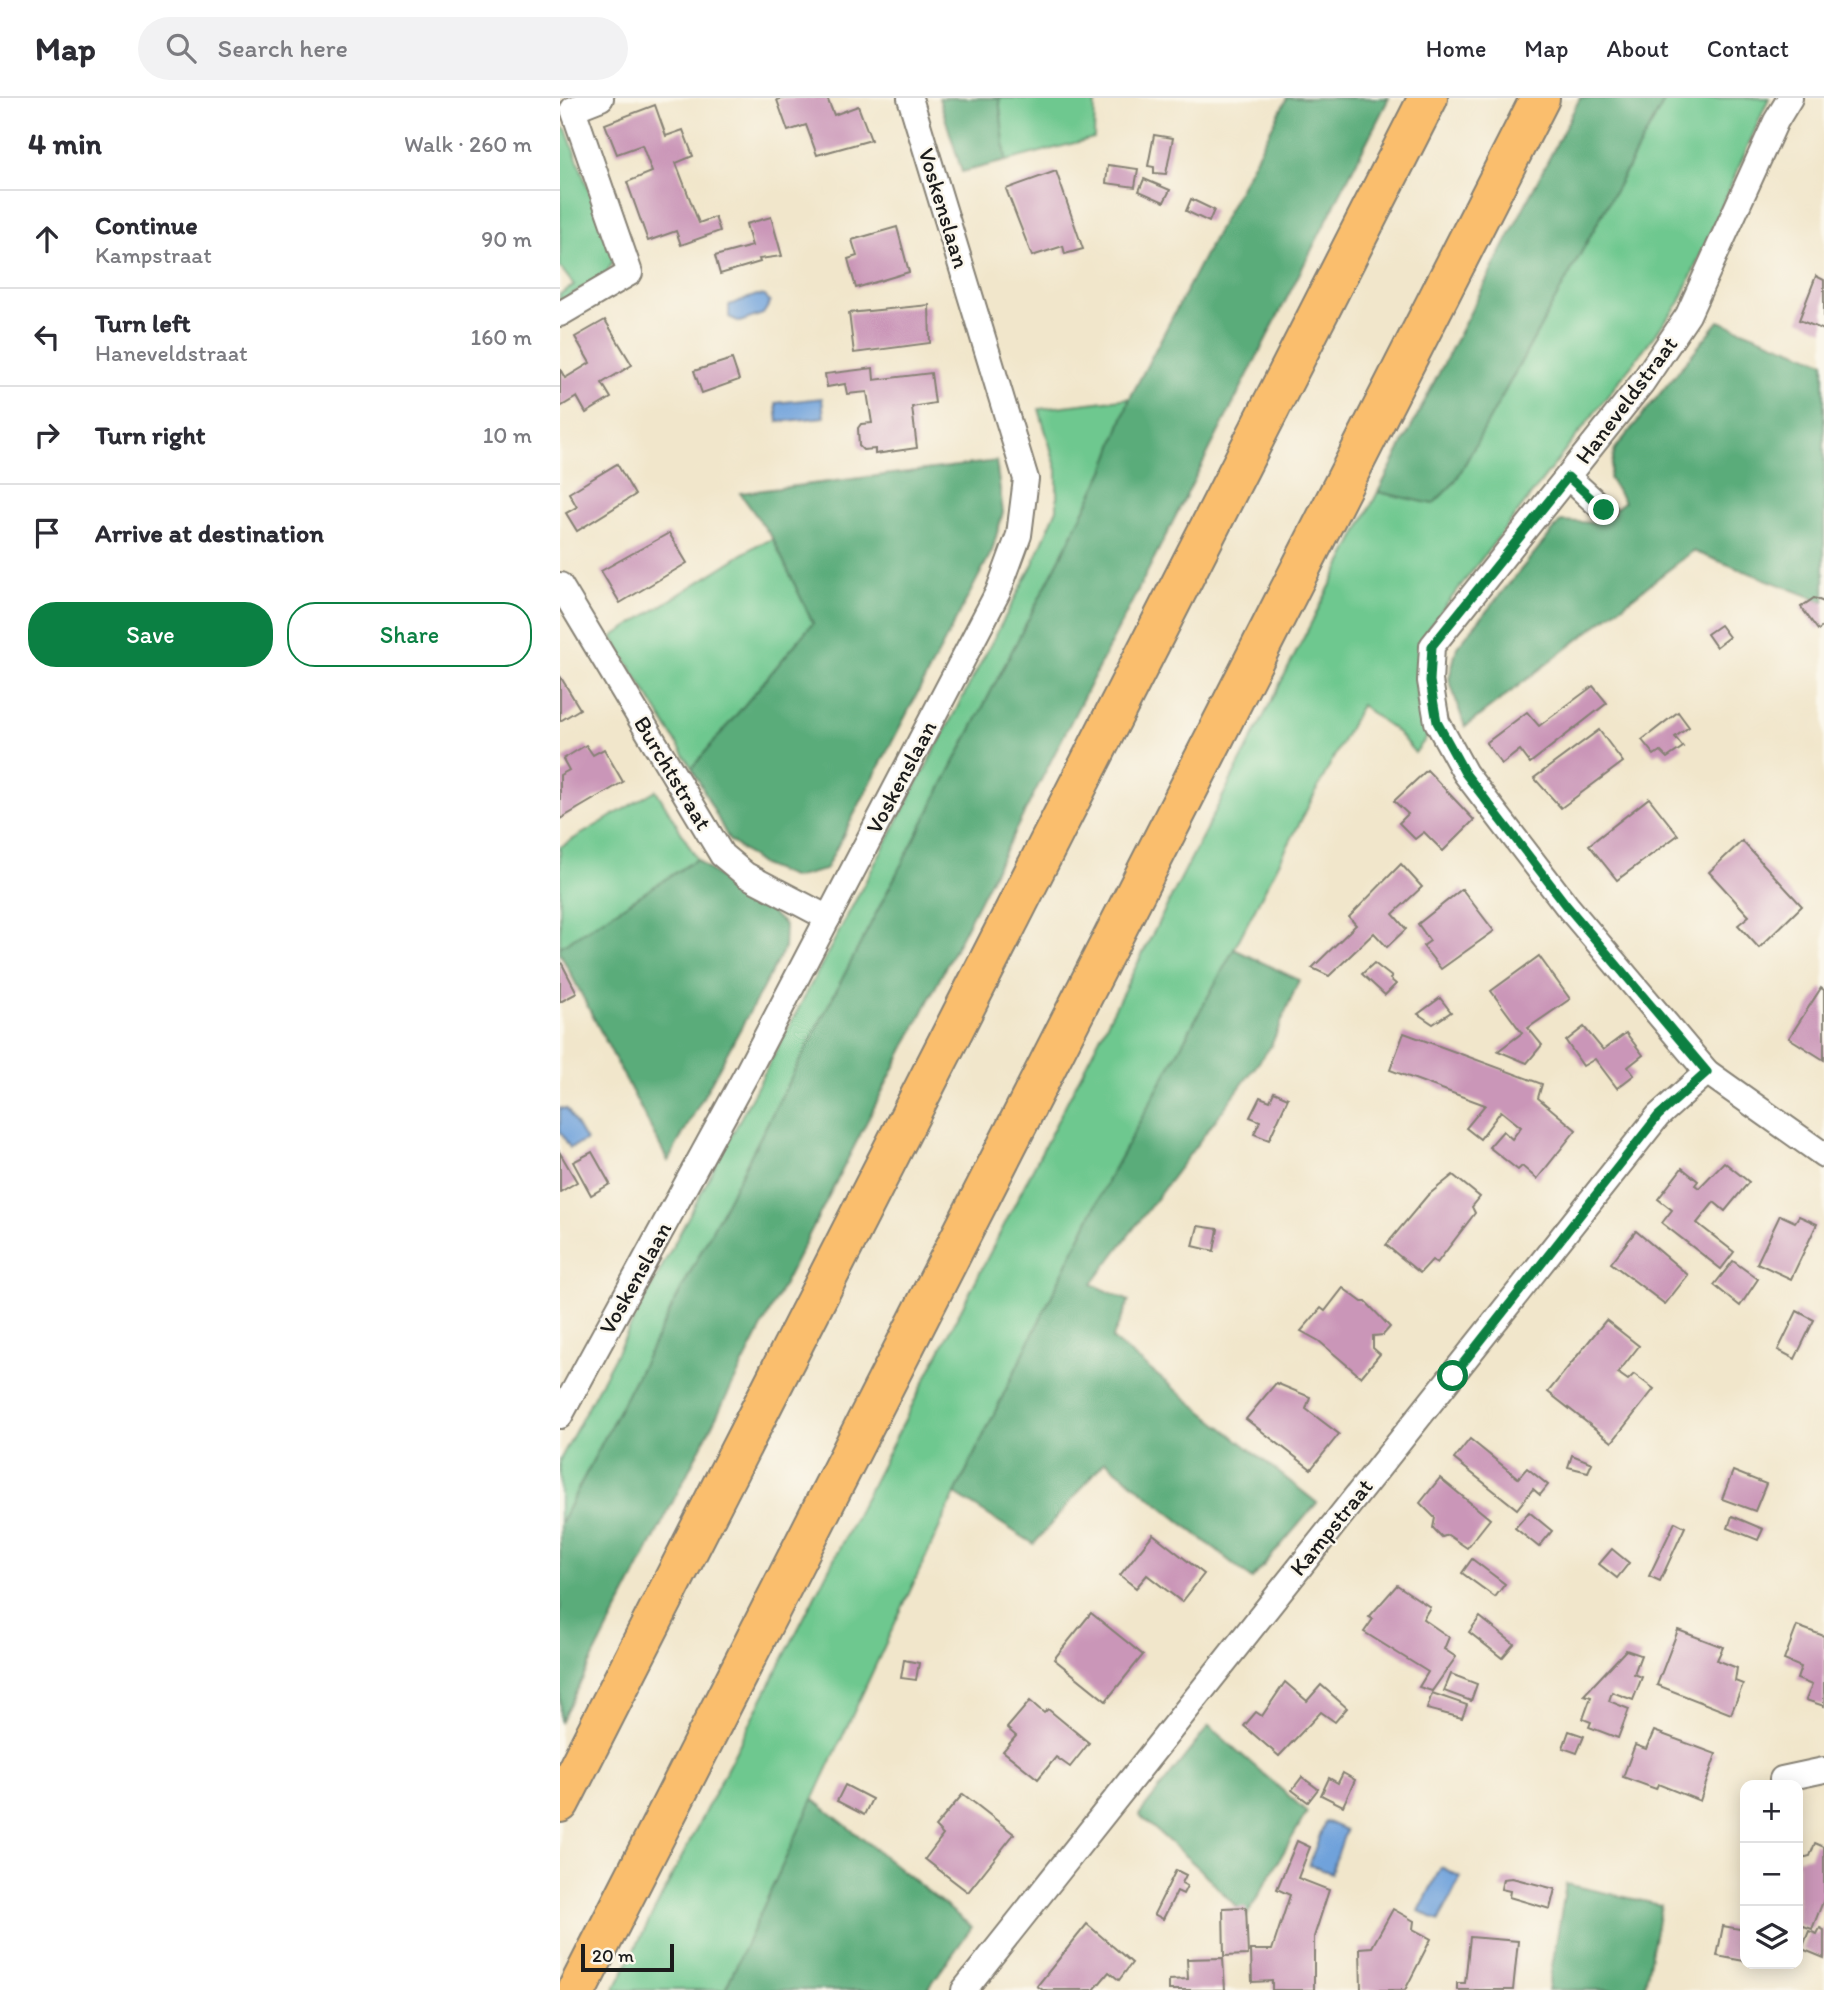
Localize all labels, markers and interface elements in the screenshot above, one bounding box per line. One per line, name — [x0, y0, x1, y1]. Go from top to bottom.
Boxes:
search box — [138, 17, 628, 80]
text: Map — [35, 29, 96, 68]
icon: search — [162, 29, 200, 67]
text: Search here — [218, 32, 348, 64]
text: Home — [1426, 34, 1486, 63]
text: Map — [1524, 34, 1568, 63]
text: About — [1606, 34, 1669, 63]
text: Contact — [1707, 34, 1789, 63]
text: 4 min — [28, 125, 102, 162]
text: Walk · 260 m — [404, 130, 532, 158]
street label: Voskenslaan — [912, 145, 976, 271]
text: Continue — [95, 209, 198, 241]
icon: ahead — [28, 220, 66, 258]
text: 90 m — [481, 225, 532, 253]
text: Kampstraat — [95, 241, 212, 269]
text: Turn left — [95, 307, 191, 339]
icon: left — [28, 318, 66, 356]
text: 160 m — [470, 323, 532, 351]
street label: Haneveldstraat — [1569, 330, 1683, 469]
text: Haneveldstraat — [95, 339, 248, 367]
icon: right — [28, 416, 66, 454]
text: Turn right — [95, 419, 206, 451]
text: 10 m — [483, 421, 532, 449]
route end — [1588, 494, 1619, 525]
icon: arrive — [28, 514, 66, 552]
text: Arrive at destination — [95, 517, 324, 549]
button: Save — [28, 602, 273, 667]
button: Share — [287, 602, 532, 667]
street label: Burchtstraat — [628, 711, 718, 835]
street label: Voskenslaan — [860, 716, 942, 838]
street label: Voskenslaan — [593, 1217, 677, 1339]
route start — [1437, 1360, 1468, 1391]
street label: Kampstraat — [1283, 1472, 1379, 1581]
map controls — [1740, 1780, 1803, 1969]
button: + — [1740, 1780, 1803, 1843]
button: − — [1740, 1843, 1803, 1906]
button: layers — [1740, 1906, 1803, 1969]
scale bar — [581, 1941, 674, 1973]
text: 20 m — [592, 1944, 634, 1967]

